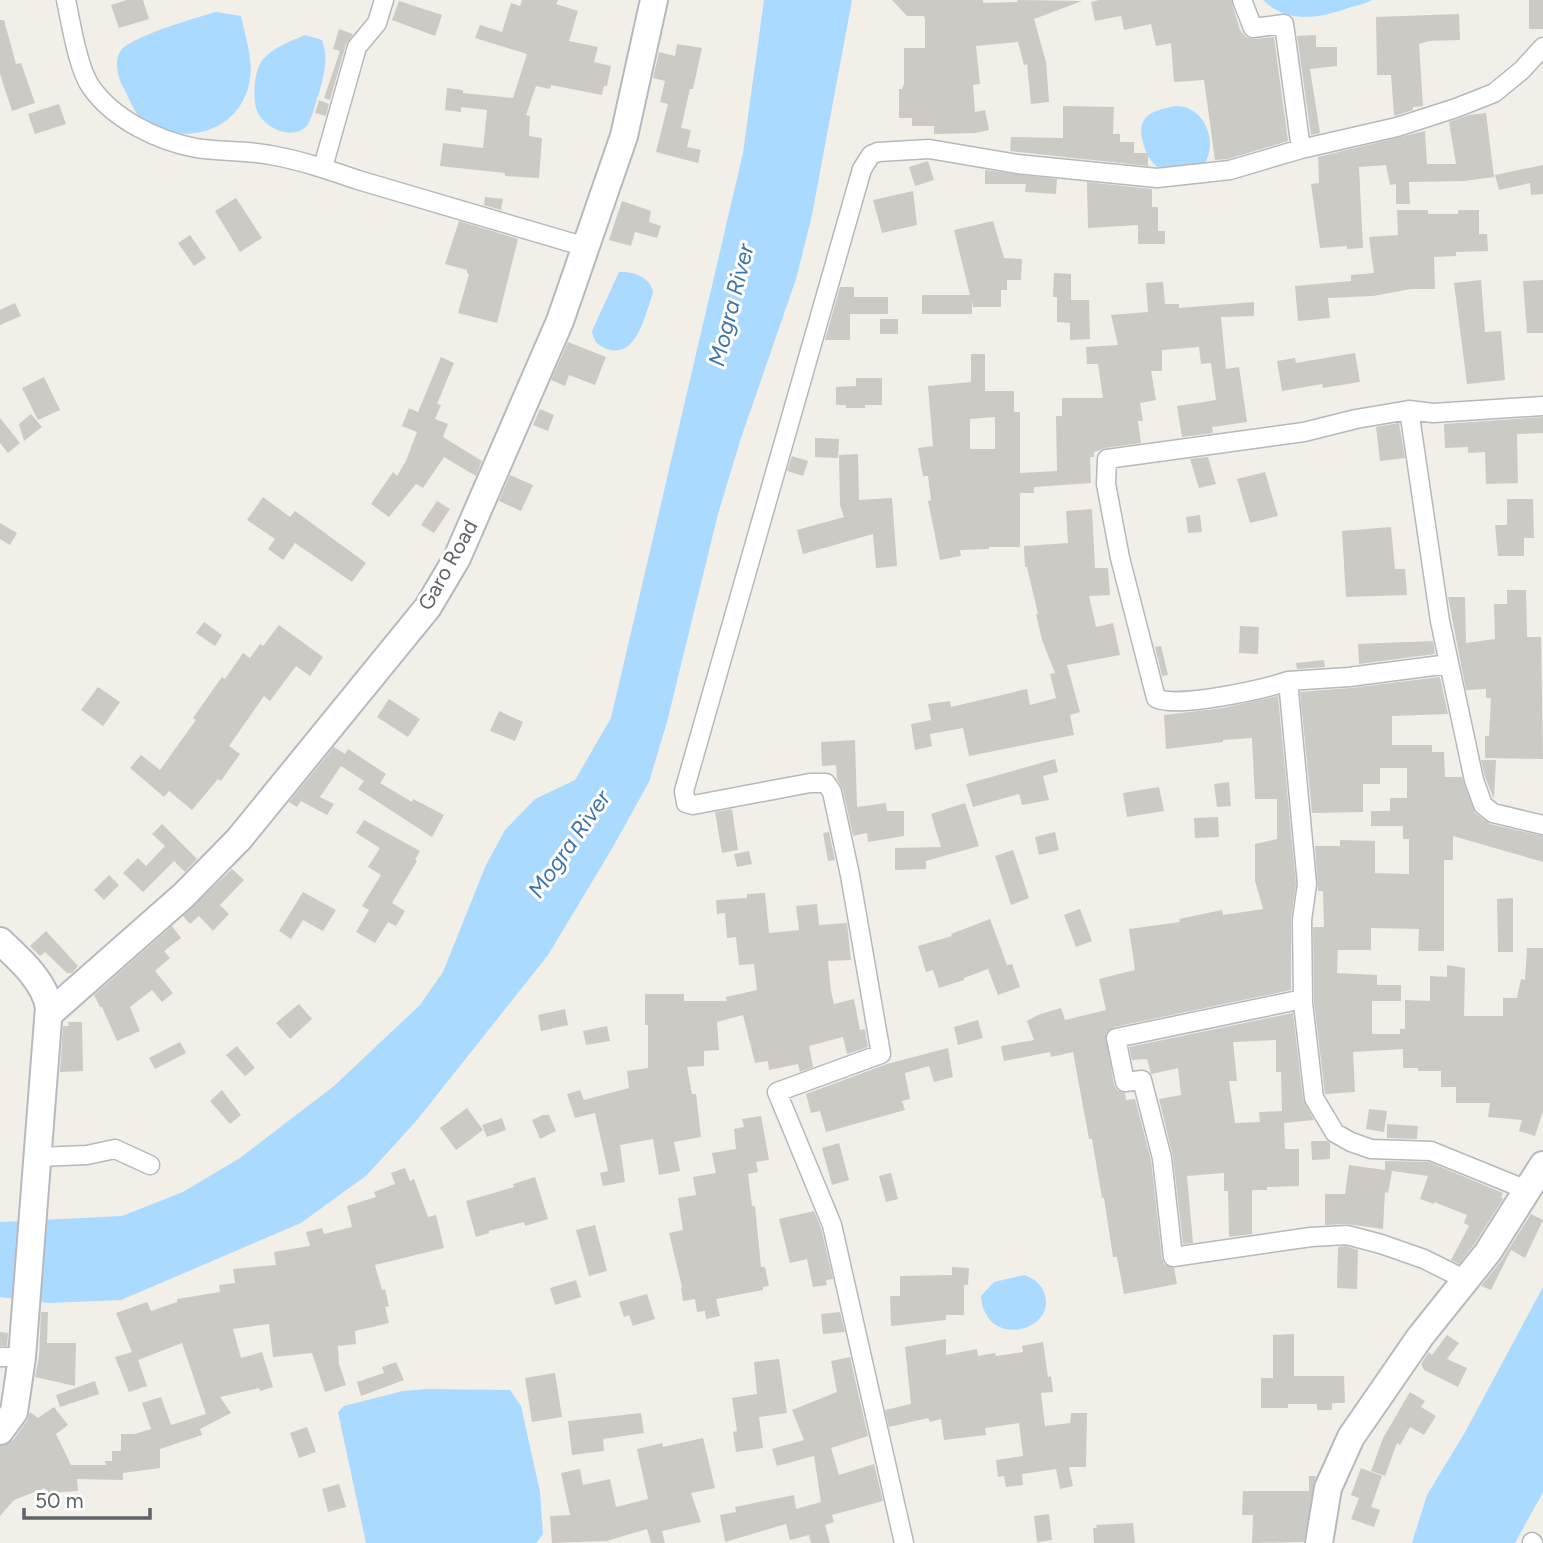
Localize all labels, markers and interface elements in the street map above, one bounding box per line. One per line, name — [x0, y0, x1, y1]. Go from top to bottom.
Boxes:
water label: Mogra River — [702, 240, 760, 369]
street label: Garo Road — [413, 515, 483, 614]
water label: Mogra River — [522, 784, 617, 903]
scale bar — [24, 1476, 150, 1520]
text: 50 m — [35, 1488, 84, 1513]

